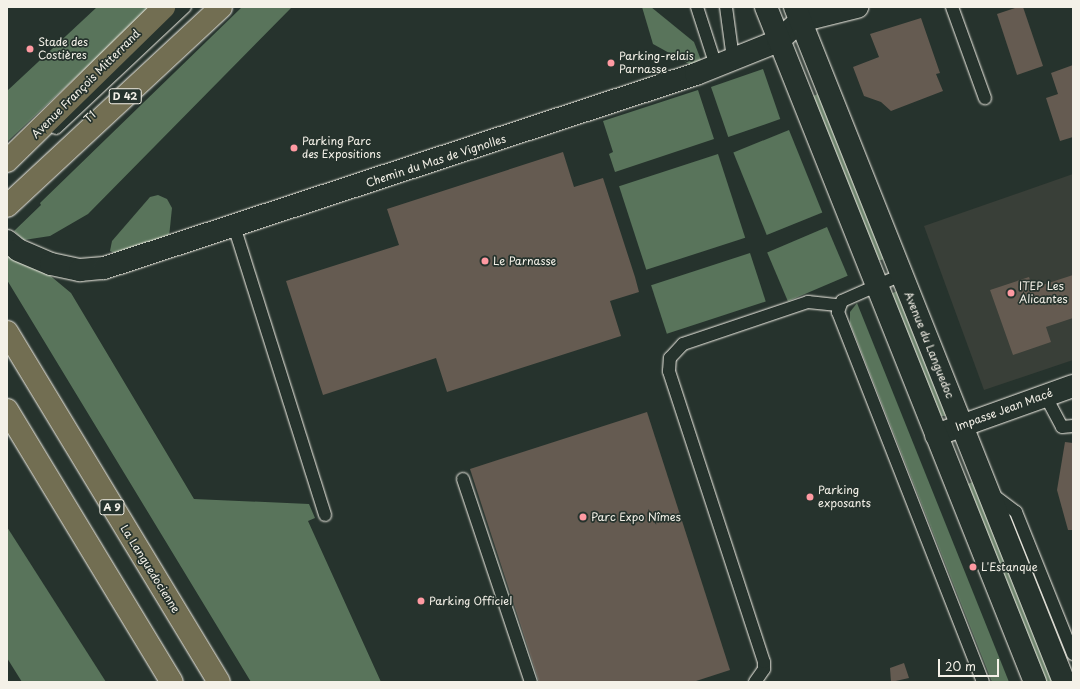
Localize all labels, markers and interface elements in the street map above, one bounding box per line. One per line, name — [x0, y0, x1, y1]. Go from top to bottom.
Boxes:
street label: Avenue François Mitterrand — [29, 27, 143, 141]
place label: Stade des Costières — [38, 36, 89, 62]
marker: Stade des Costières — [25, 44, 35, 54]
place label: Parking-relais Parnasse — [619, 50, 694, 76]
marker: Parking-relais Parnasse — [606, 58, 616, 68]
road number: D 42 — [108, 88, 142, 104]
street label: T1 — [81, 108, 99, 126]
street label: Chemin du Mas de Vignolles — [363, 132, 509, 190]
place label: Parking Parc des Expositions — [302, 135, 382, 161]
marker: Parking Parc des Expositions — [289, 143, 299, 153]
place label: Le Parnasse — [493, 254, 557, 268]
marker: Le Parnasse — [480, 256, 490, 266]
place label: ITEP Les Alicantes — [1019, 280, 1068, 306]
marker: ITEP Les Alicantes — [1006, 288, 1016, 298]
street label: Avenue du Languedoc — [901, 289, 957, 401]
street label: Impasse Jean Macé — [953, 386, 1055, 434]
place label: Parking exposants — [818, 484, 871, 510]
marker: Parking exposants — [805, 492, 815, 502]
road number: A 9 — [99, 499, 125, 515]
place label: Parc Expo Nîmes — [591, 510, 680, 524]
marker: Parc Expo Nîmes — [578, 512, 588, 522]
street label: La Languedocienne — [118, 522, 182, 616]
place label: L'Estanque — [981, 560, 1038, 574]
marker: L'Estanque — [968, 562, 978, 572]
place label: Parking Officiel — [429, 594, 512, 608]
marker: Parking Officiel — [416, 596, 426, 606]
scale bar — [940, 651, 1001, 677]
text: 20 m — [945, 657, 976, 675]

